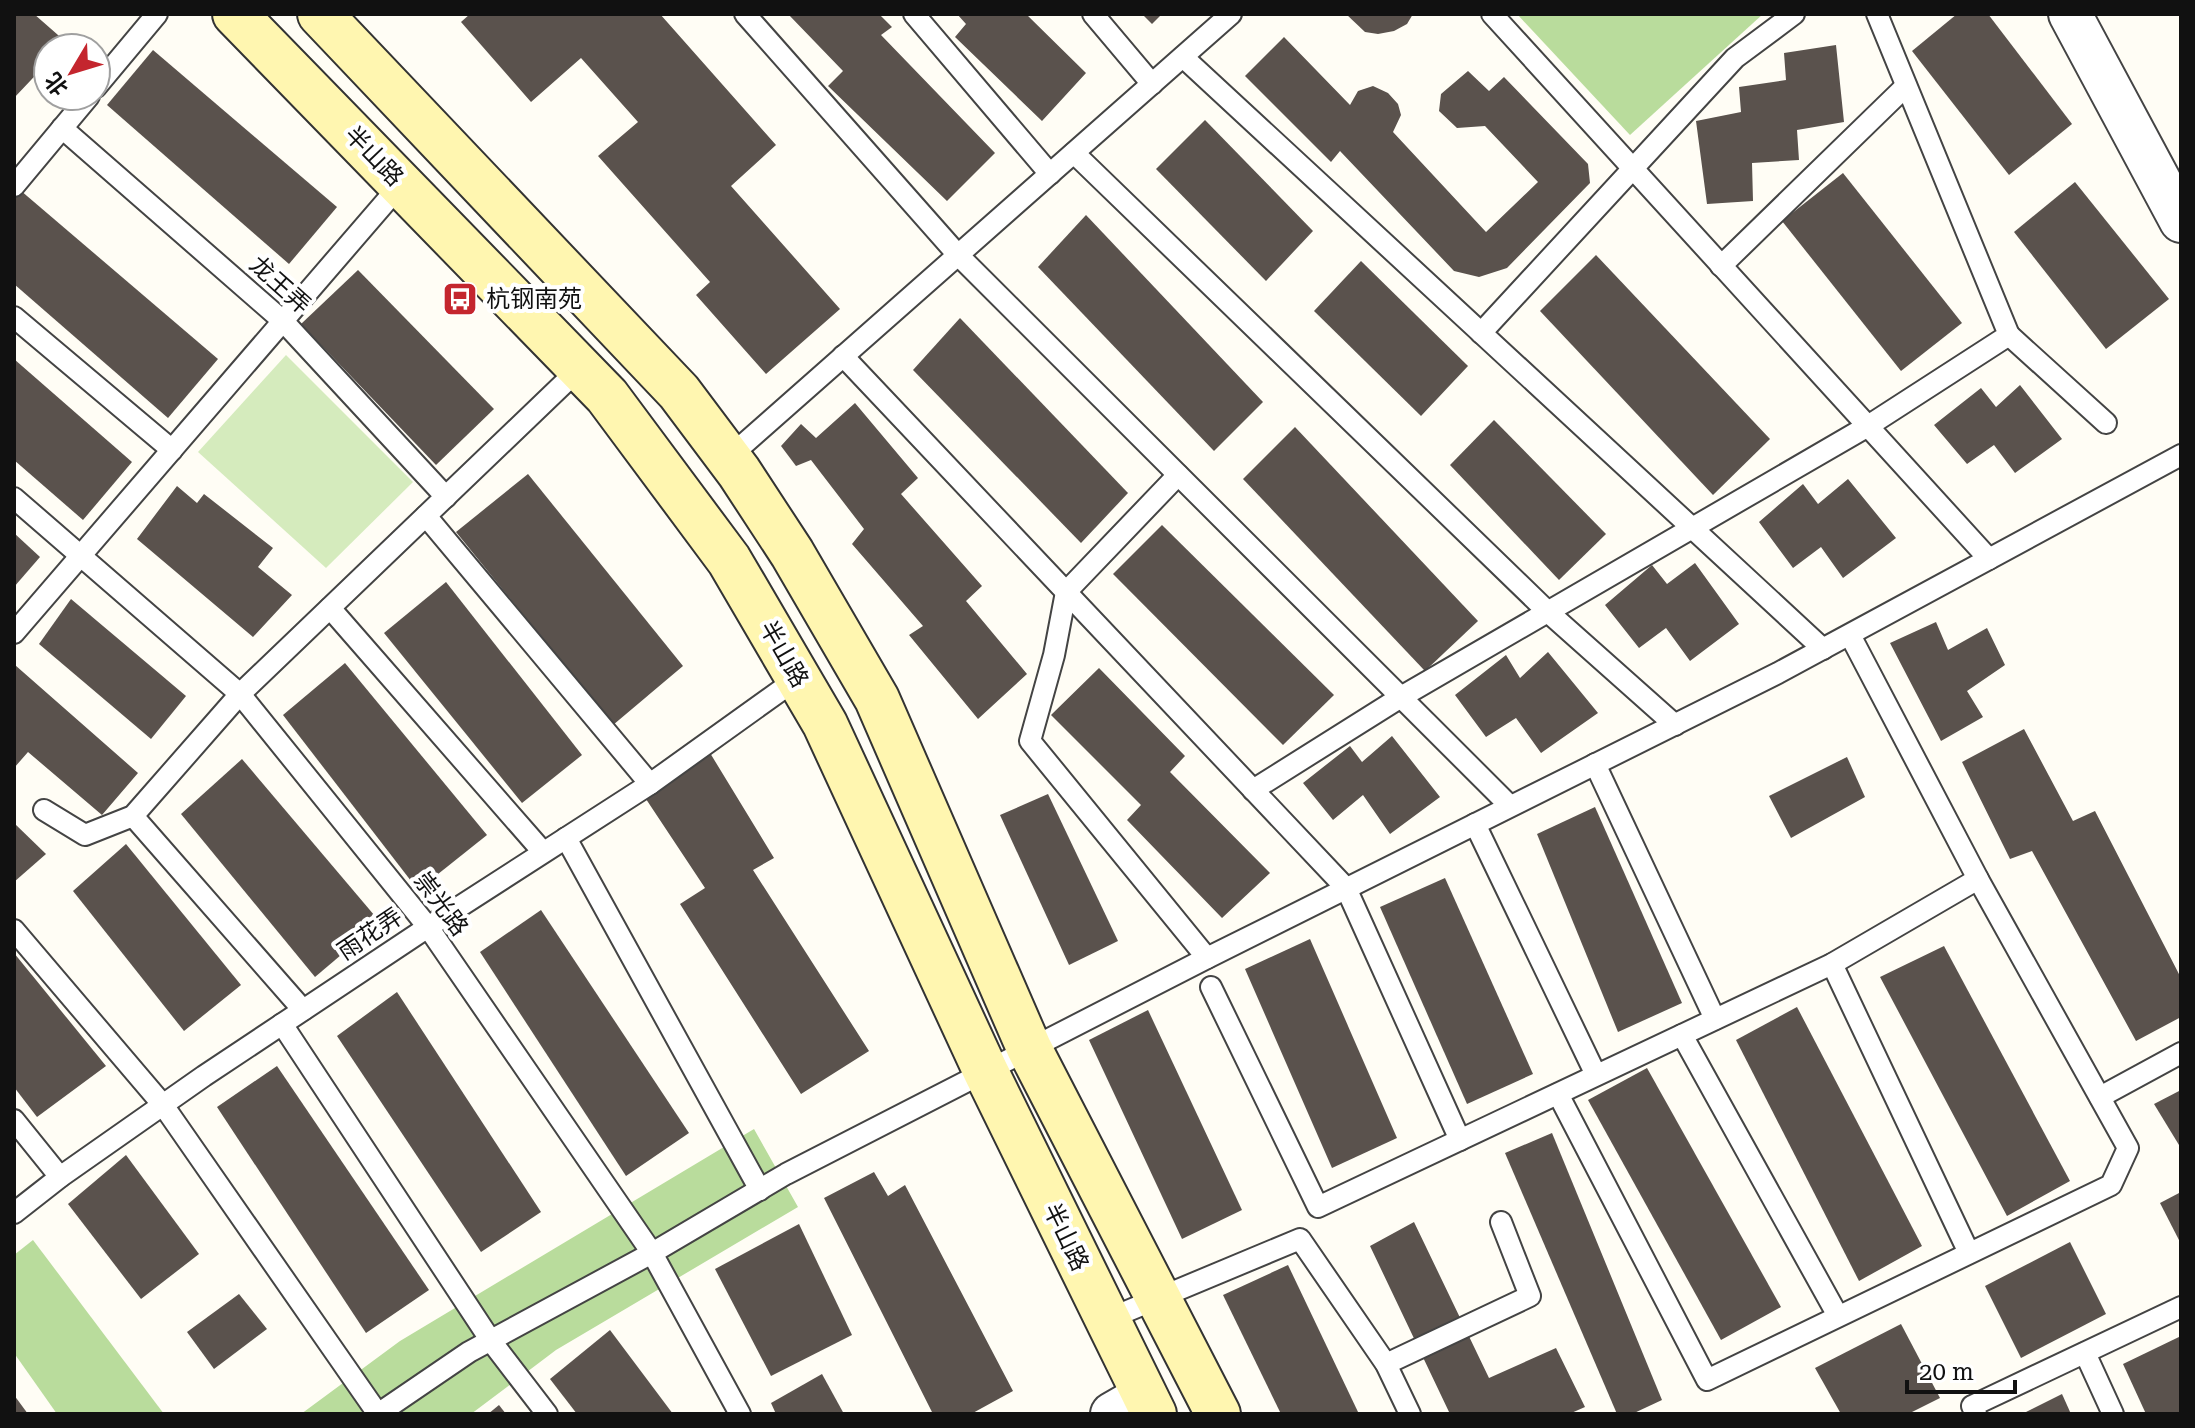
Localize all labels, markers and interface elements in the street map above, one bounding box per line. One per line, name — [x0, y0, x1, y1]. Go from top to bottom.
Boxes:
north arrow — [32, 32, 112, 112]
text: 北 — [40, 68, 73, 100]
street label: 半山路 — [339, 120, 409, 192]
street label: 龙王弄 — [244, 251, 316, 319]
bus stop icon: 杭钢南苑 — [441, 280, 479, 318]
place label: 杭钢南苑 — [486, 285, 582, 313]
street label: 半山路 — [754, 616, 814, 692]
street label: 崇光路 — [408, 867, 474, 941]
street label: 雨花弄 — [332, 902, 408, 966]
street label: 半山路 — [1038, 1199, 1094, 1275]
scale bar — [1907, 1344, 2015, 1394]
text: 20 m — [1919, 1358, 1974, 1386]

